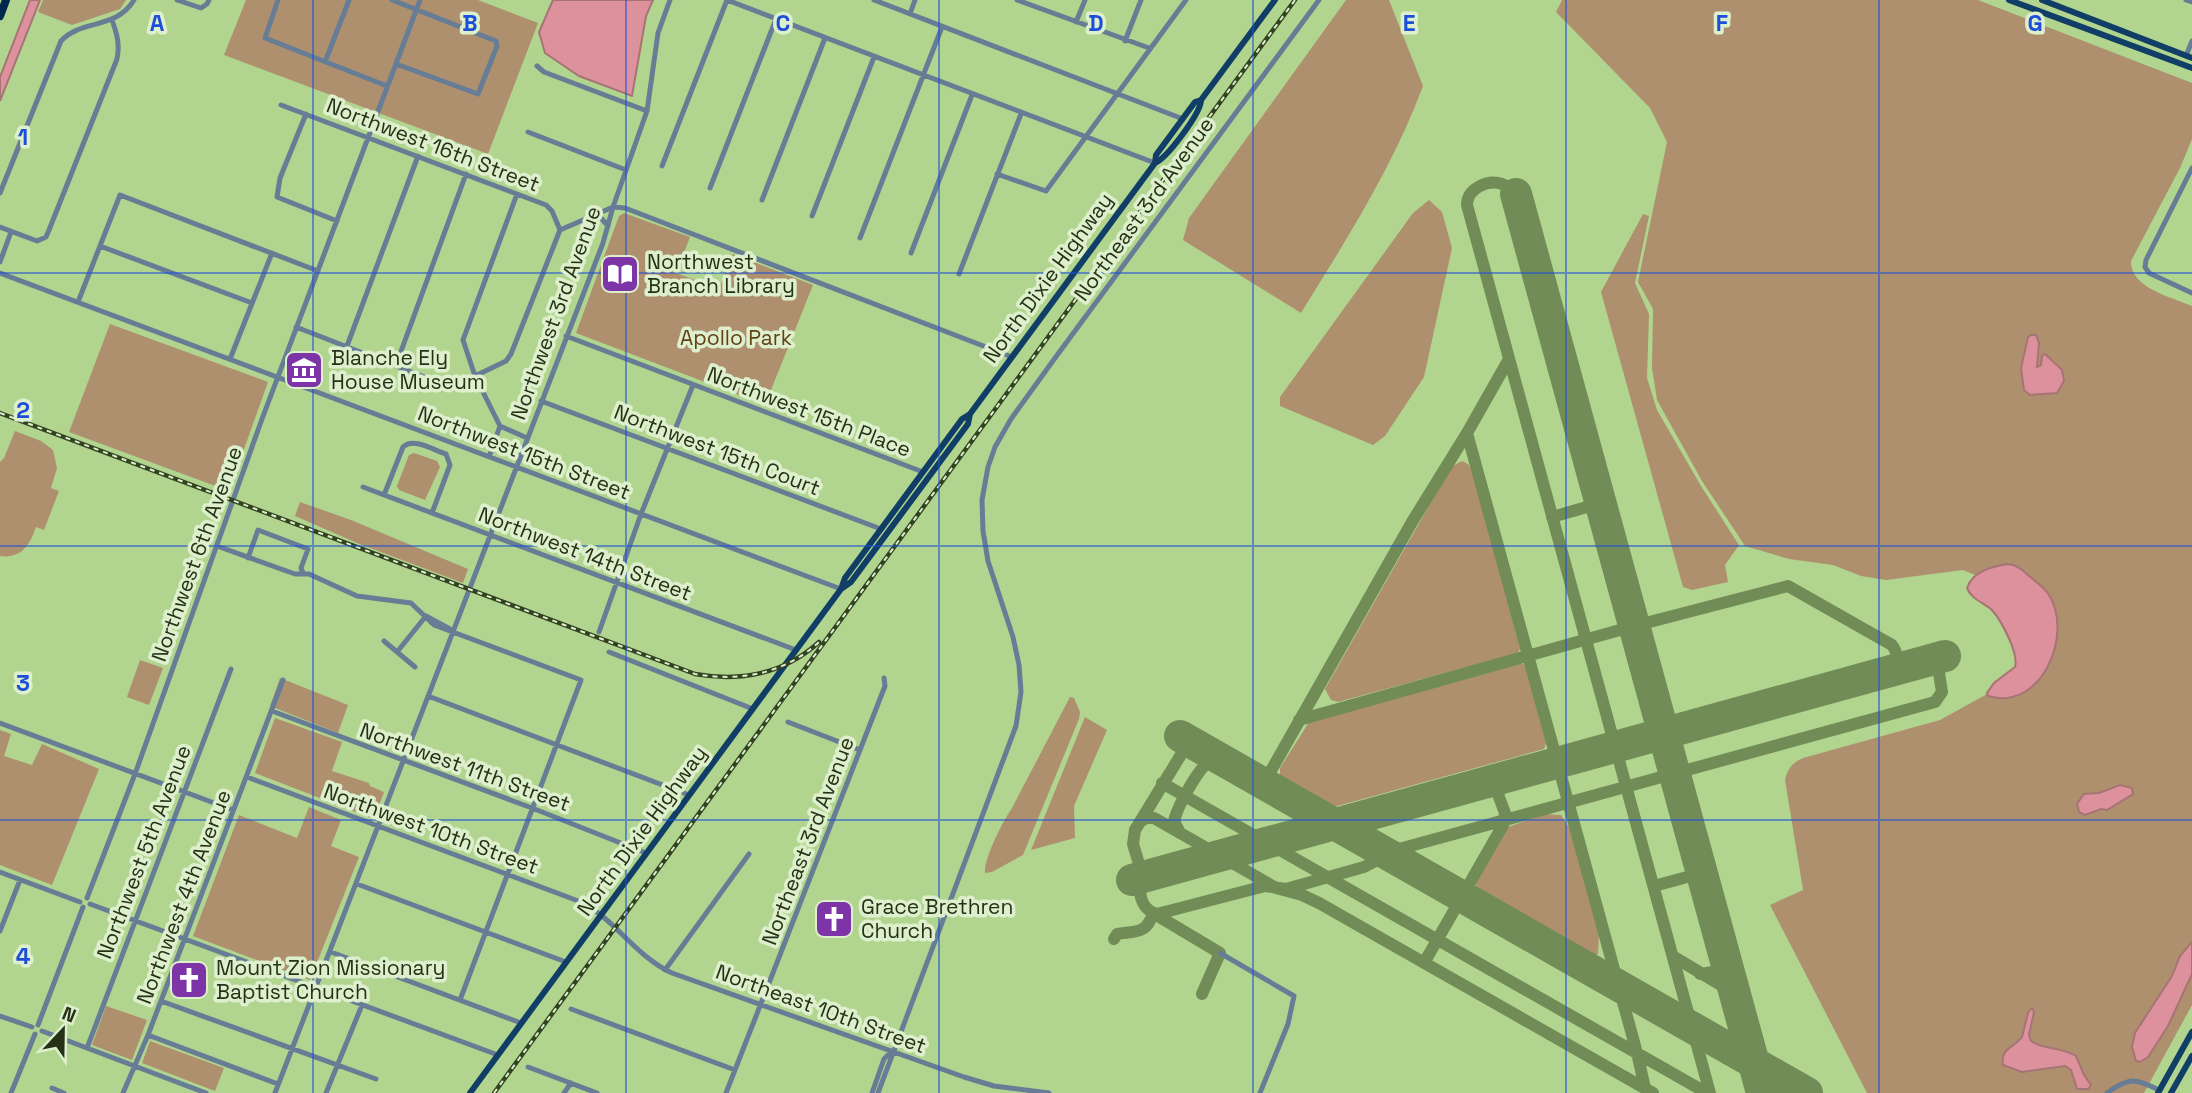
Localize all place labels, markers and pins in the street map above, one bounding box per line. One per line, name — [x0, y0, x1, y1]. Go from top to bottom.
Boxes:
place label: Northwest Branch Library — [647, 248, 795, 299]
library icon: Northwest Branch Library — [599, 253, 641, 295]
place label: Blanche Ely House Museum — [331, 344, 485, 395]
museum icon: Blanche Ely House Museum — [283, 349, 325, 391]
place label: Grace Brethren Church — [861, 893, 1013, 944]
church icon: Grace Brethren Church — [813, 898, 855, 940]
place label: Mount Zion Missionary Baptist Church — [216, 954, 445, 1005]
church icon: Mount Zion Missionary Baptist Church — [168, 959, 210, 1001]

